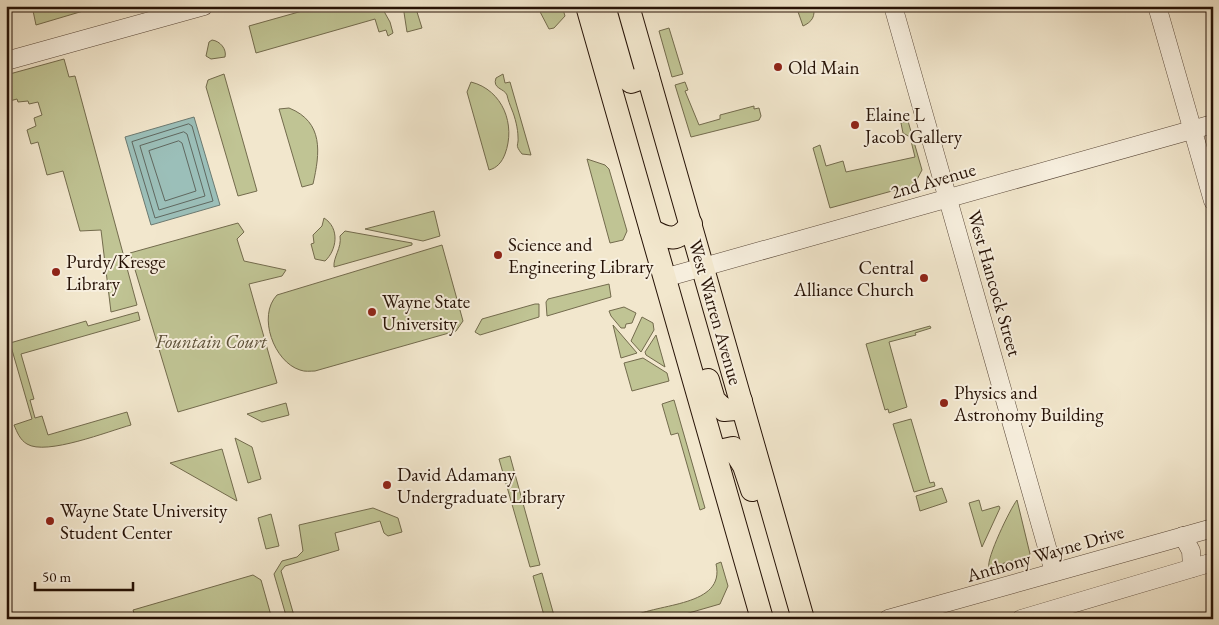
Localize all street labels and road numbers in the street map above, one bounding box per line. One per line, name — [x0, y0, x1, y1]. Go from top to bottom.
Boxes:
street label: 2nd Avenue — [888, 156, 978, 205]
street label: West Hancock Street — [962, 207, 1027, 359]
street label: West Warren Avenue — [683, 236, 748, 388]
street label: Anthony Wayne Drive — [962, 519, 1127, 588]

